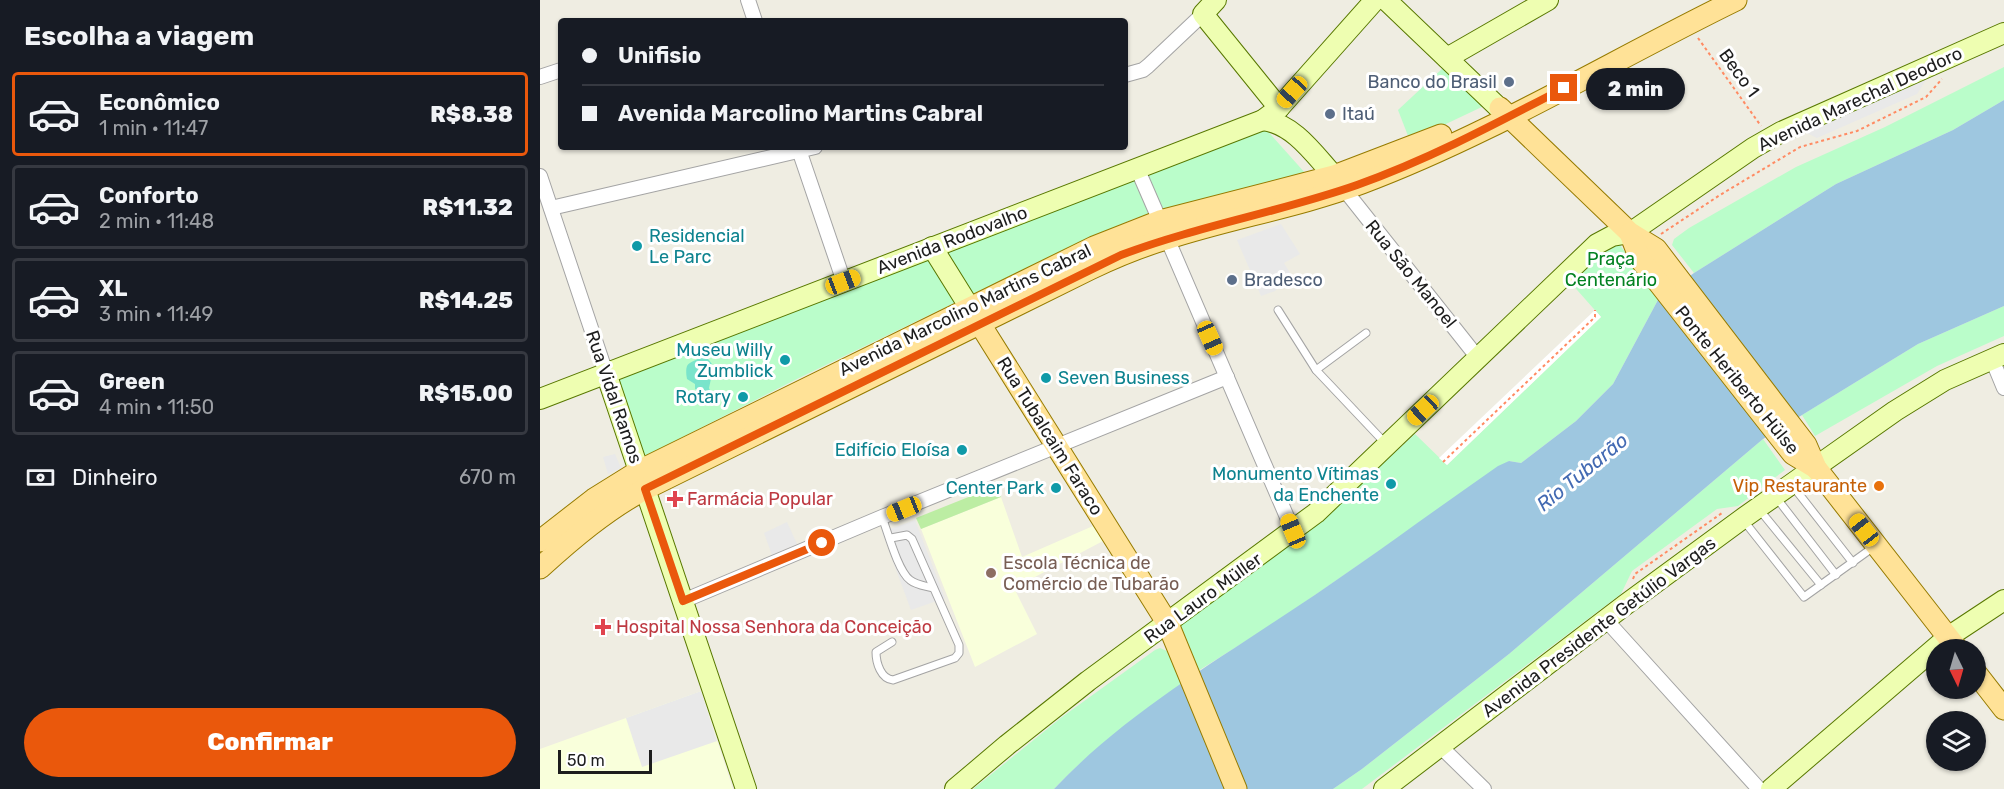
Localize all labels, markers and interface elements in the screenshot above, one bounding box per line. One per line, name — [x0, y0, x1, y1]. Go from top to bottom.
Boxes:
text: Escolha a viagem — [24, 20, 254, 52]
text: Unifisio — [618, 42, 701, 69]
street label: Avenida Marechal Deodoro — [1754, 42, 1966, 156]
street label: Beco 1 — [1714, 44, 1764, 102]
callout: 2 min — [1585, 67, 1684, 109]
place label: Banco do Brasil — [1367, 71, 1497, 93]
car — [1273, 73, 1311, 111]
route end — [1550, 74, 1577, 101]
marker: Banco do Brasil — [1502, 75, 1516, 89]
text: 2 min — [1608, 77, 1663, 101]
icon: car — [27, 87, 81, 141]
text: Econômico — [99, 89, 220, 116]
text: Avenida Marcolino Martins Cabral — [618, 100, 983, 127]
text: R$8.38 — [430, 101, 513, 128]
place label: Itaú — [1342, 103, 1375, 125]
marker: Itaú — [1323, 107, 1337, 121]
text: 1 min · 11:47 — [99, 116, 208, 140]
icon: car — [27, 180, 81, 234]
text: Conforto — [99, 182, 199, 209]
text: R$11.32 — [423, 194, 513, 221]
street label: Avenida Rodovalho — [874, 201, 1030, 279]
text: 2 min · 11:48 — [99, 209, 214, 233]
street label: Rua São Manoel — [1361, 215, 1461, 333]
place label: Residencial Le Parc — [649, 225, 745, 268]
marker: Residencial Le Parc — [630, 239, 644, 253]
street label: Avenida Marcolino Martins Cabral — [835, 239, 1095, 381]
park label: Praça Centenário — [1565, 248, 1657, 291]
car — [823, 267, 863, 297]
place label: Bradesco — [1244, 269, 1323, 291]
icon: car — [27, 273, 81, 327]
marker: Bradesco — [1225, 273, 1239, 287]
text: XL — [99, 275, 127, 302]
text: R$14.25 — [419, 287, 513, 314]
street label: Ponte Heriberto Hülse — [1670, 301, 1804, 459]
text: 3 min · 11:49 — [99, 302, 213, 326]
car — [1194, 318, 1226, 358]
street label: Rua Vidal Ramos — [581, 328, 647, 466]
place label: Museu Willy Zumblick — [676, 339, 774, 382]
marker: Museu Willy Zumblick — [778, 353, 792, 367]
street label: Rua Tubalcaim Faraco — [992, 353, 1108, 519]
icon: car — [27, 366, 81, 420]
place label: Seven Business — [1058, 367, 1190, 389]
text: Green — [99, 368, 165, 395]
marker: Seven Business — [1039, 371, 1053, 385]
text: R$15.00 — [419, 380, 513, 407]
place label: Rotary — [675, 386, 731, 408]
marker: Rotary — [736, 390, 750, 404]
car — [1404, 391, 1442, 429]
text: 4 min · 11:50 — [99, 395, 214, 419]
water label: Rio Tubarão — [1531, 428, 1633, 516]
place label: Edifício Eloísa — [835, 439, 950, 461]
marker: Edifício Eloísa — [955, 443, 969, 457]
icon: cash — [24, 461, 57, 494]
place label: Monumento Vítimas da Enchente — [1212, 463, 1379, 506]
text: Dinheiro — [72, 464, 158, 491]
text: 670 m — [459, 465, 516, 489]
place label: Vip Restaurante — [1733, 475, 1867, 497]
place label: Center Park — [946, 477, 1045, 499]
marker: Monumento Vítimas da Enchente — [1384, 477, 1398, 491]
marker: Vip Restaurante — [1872, 479, 1886, 493]
marker: Center Park — [1049, 481, 1063, 495]
place label: Farmácia Popular — [687, 488, 833, 510]
marker: Farmácia Popular — [668, 492, 682, 506]
car — [884, 494, 924, 524]
car — [1846, 510, 1882, 550]
car — [1278, 511, 1308, 551]
route start — [808, 529, 835, 556]
street label: Avenida Presidente Getúlio Vargas — [1478, 532, 1720, 722]
street label: Rua Lauro Müller — [1140, 548, 1266, 648]
place label: Escola Técnica de Comércio de Tubarão — [1003, 552, 1179, 595]
marker: Escola Técnica de Comércio de Tubarão — [984, 566, 998, 580]
place label: Hospital Nossa Senhora da Conceição — [616, 616, 932, 638]
marker: Hospital Nossa Senhora da Conceição — [594, 618, 612, 636]
north arrow — [1926, 639, 1986, 699]
map controls — [1926, 639, 1986, 771]
button: Confirmar — [24, 708, 516, 777]
button: layers — [1926, 711, 1986, 771]
scale bar — [558, 747, 652, 774]
text: 50 m — [567, 751, 605, 770]

